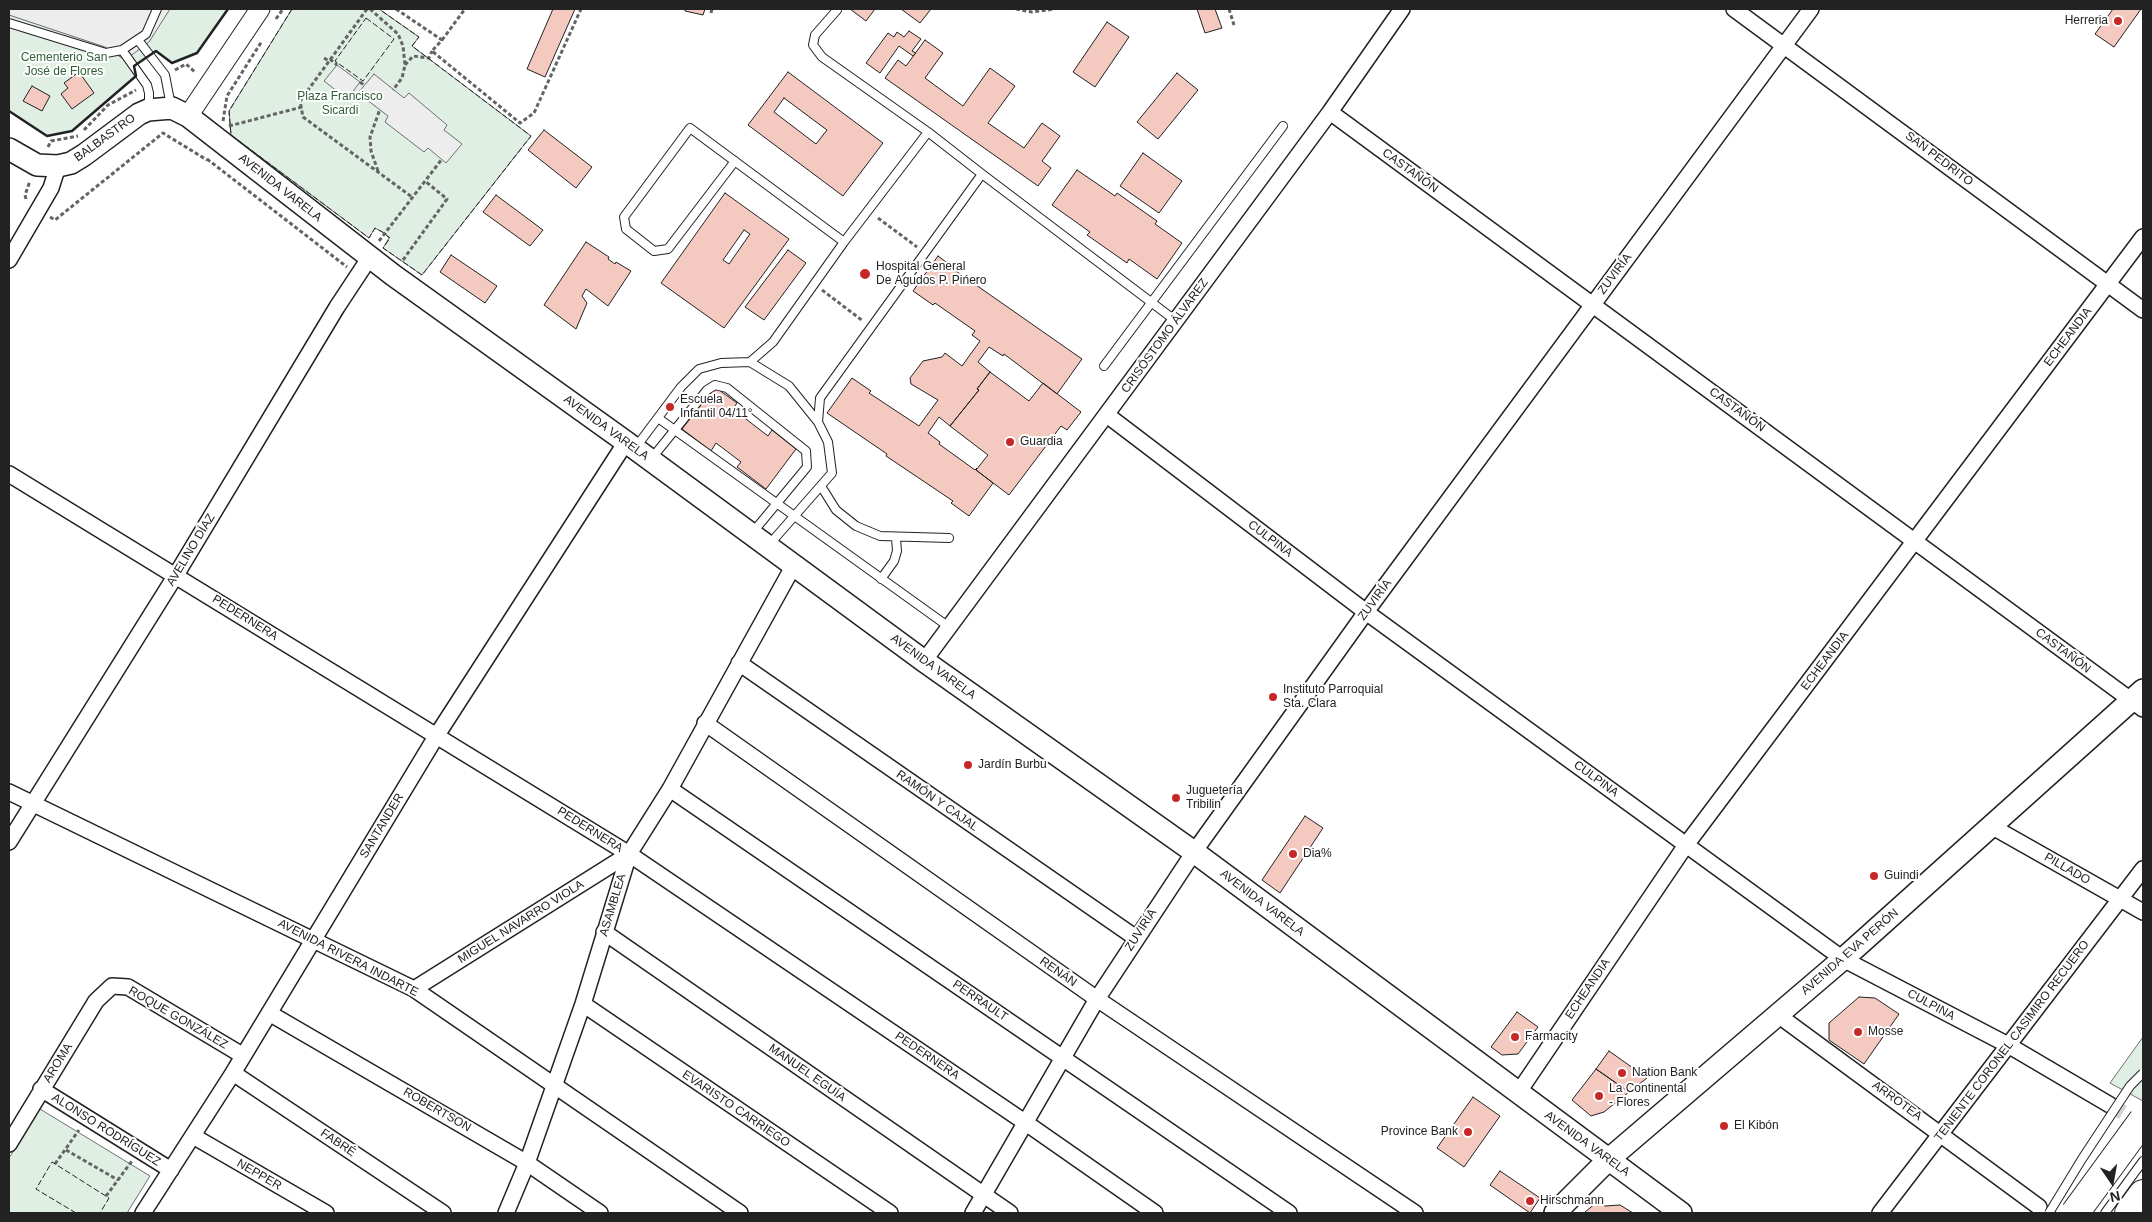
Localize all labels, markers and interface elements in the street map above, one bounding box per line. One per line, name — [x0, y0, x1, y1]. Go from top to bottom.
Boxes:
place label: Herreria — [2065, 14, 2108, 28]
marker: Herreria — [2112, 15, 2124, 27]
park label: Cementerio San José de Flores — [21, 51, 107, 79]
park label: Plaza Francisco Sicardi — [297, 90, 383, 118]
street label: BALBASTRO — [72, 111, 138, 165]
street label: SAN PEDRITO — [1902, 129, 1976, 189]
street label: CASTAÑÓN — [1379, 146, 1441, 196]
street label: AVENIDA VARELA — [236, 151, 324, 225]
street label: ZUVIRÍA — [1595, 251, 1635, 297]
place label: Hospital General De Agudos P. Pińero — [876, 260, 987, 288]
marker: Hospital General De Agudos P. Pińero — [858, 267, 872, 281]
street label: CRISÓSTOMO ÁLVAREZ — [1119, 276, 1211, 396]
street label: ECHEANDIA — [2041, 305, 2095, 369]
street label: CASTAÑÓN — [1706, 385, 1768, 435]
street label: AVENIDA VARELA — [561, 392, 651, 464]
place label: Escuela Infantil 04/11° — [680, 393, 753, 421]
marker: Escuela Infantil 04/11° — [664, 401, 676, 413]
place label: Guardia — [1020, 435, 1063, 449]
marker: Guardia — [1004, 436, 1016, 448]
street label: AVELINO DÍAZ — [164, 511, 218, 589]
street label: CULPINA — [1245, 518, 1295, 560]
street label: ZUVIRÍA — [1355, 577, 1395, 623]
street label: PEDERNERA — [210, 592, 280, 644]
street label: CASTAÑÓN — [2032, 625, 2094, 677]
street label: ECHEANDIA — [1798, 629, 1852, 693]
street label: AVENIDA VARELA — [888, 631, 978, 703]
place label: Instituto Parroquial Sta. Clara — [1283, 683, 1383, 711]
marker: Instituto Parroquial Sta. Clara — [1267, 691, 1279, 703]
place label: Jardín Burbu — [978, 758, 1047, 772]
street label: CULPINA — [1571, 758, 1621, 800]
marker: Jardín Burbu — [962, 759, 974, 771]
street label: RAMÓN Y CAJAL — [893, 767, 981, 835]
place label: Juguetería Tribilin — [1186, 784, 1243, 812]
street label: SANTANDER — [357, 791, 407, 861]
marker: Juguetería Tribilin — [1170, 792, 1182, 804]
street label: PEDERNERA — [555, 804, 625, 856]
place label: Dia% — [1303, 847, 1332, 861]
marker: Dia% — [1287, 848, 1299, 860]
street label: PILLADO — [2041, 850, 2093, 888]
street label: AVENIDA VARELA — [1217, 867, 1307, 939]
place label: Guindi — [1884, 869, 1919, 883]
marker: Guindi — [1868, 870, 1880, 882]
street label: ASAMBLEA — [597, 872, 629, 938]
street label: MIGUEL NAVARRO VIOLA — [455, 877, 587, 967]
street label: ZUVIRÍA — [1122, 906, 1160, 954]
street label: AVENIDA EVA PERÓN — [1798, 906, 1902, 998]
street label: AVENIDA RIVERA INDARTE — [275, 916, 421, 1000]
street label: TENIENTE CORONEL CASIMIRO RECUERO — [1932, 938, 2092, 1144]
street label: RENÁN — [1037, 954, 1079, 990]
street label: ECHEANDIA — [1562, 956, 1614, 1022]
street label: PERRAULT — [950, 977, 1010, 1025]
street label: ROQUE GONZÁLEZ — [126, 984, 230, 1052]
street label: CULPINA — [1905, 986, 1957, 1024]
place label: Mosse — [1868, 1025, 1903, 1039]
marker: Mosse — [1852, 1026, 1864, 1038]
street label: PEDERNERA — [892, 1029, 962, 1083]
place label: Farmacity — [1525, 1030, 1578, 1044]
marker: Farmacity — [1509, 1031, 1521, 1043]
street label: AROMA — [40, 1041, 76, 1085]
street label: MANUEL EGUÍA — [766, 1041, 848, 1105]
place label: Nation Bank — [1632, 1066, 1697, 1080]
marker: Nation Bank — [1616, 1067, 1628, 1079]
street label: EVARISTO CARRIEGO — [679, 1068, 793, 1150]
street label: ARROTEA — [1869, 1078, 1925, 1124]
place label: La Continental - Flores — [1609, 1082, 1686, 1110]
street label: ROBERTSON — [401, 1085, 473, 1135]
marker: La Continental - Flores — [1593, 1090, 1605, 1102]
street label: ALONSO RODRÍGUEZ — [49, 1091, 163, 1169]
street label: AVENIDA VARELA — [1542, 1108, 1632, 1180]
place label: El Kibón — [1734, 1119, 1779, 1133]
marker: El Kibón — [1718, 1120, 1730, 1132]
place label: Province Bank — [1381, 1125, 1458, 1139]
street label: FABRÉ — [318, 1126, 358, 1160]
marker: Province Bank — [1462, 1126, 1474, 1138]
street label: NEPPER — [234, 1156, 284, 1194]
north arrow — [2087, 1157, 2137, 1207]
text: N — [2109, 1188, 2122, 1206]
place label: Hirschmann — [1540, 1194, 1604, 1208]
marker: Hirschmann — [1524, 1195, 1536, 1207]

